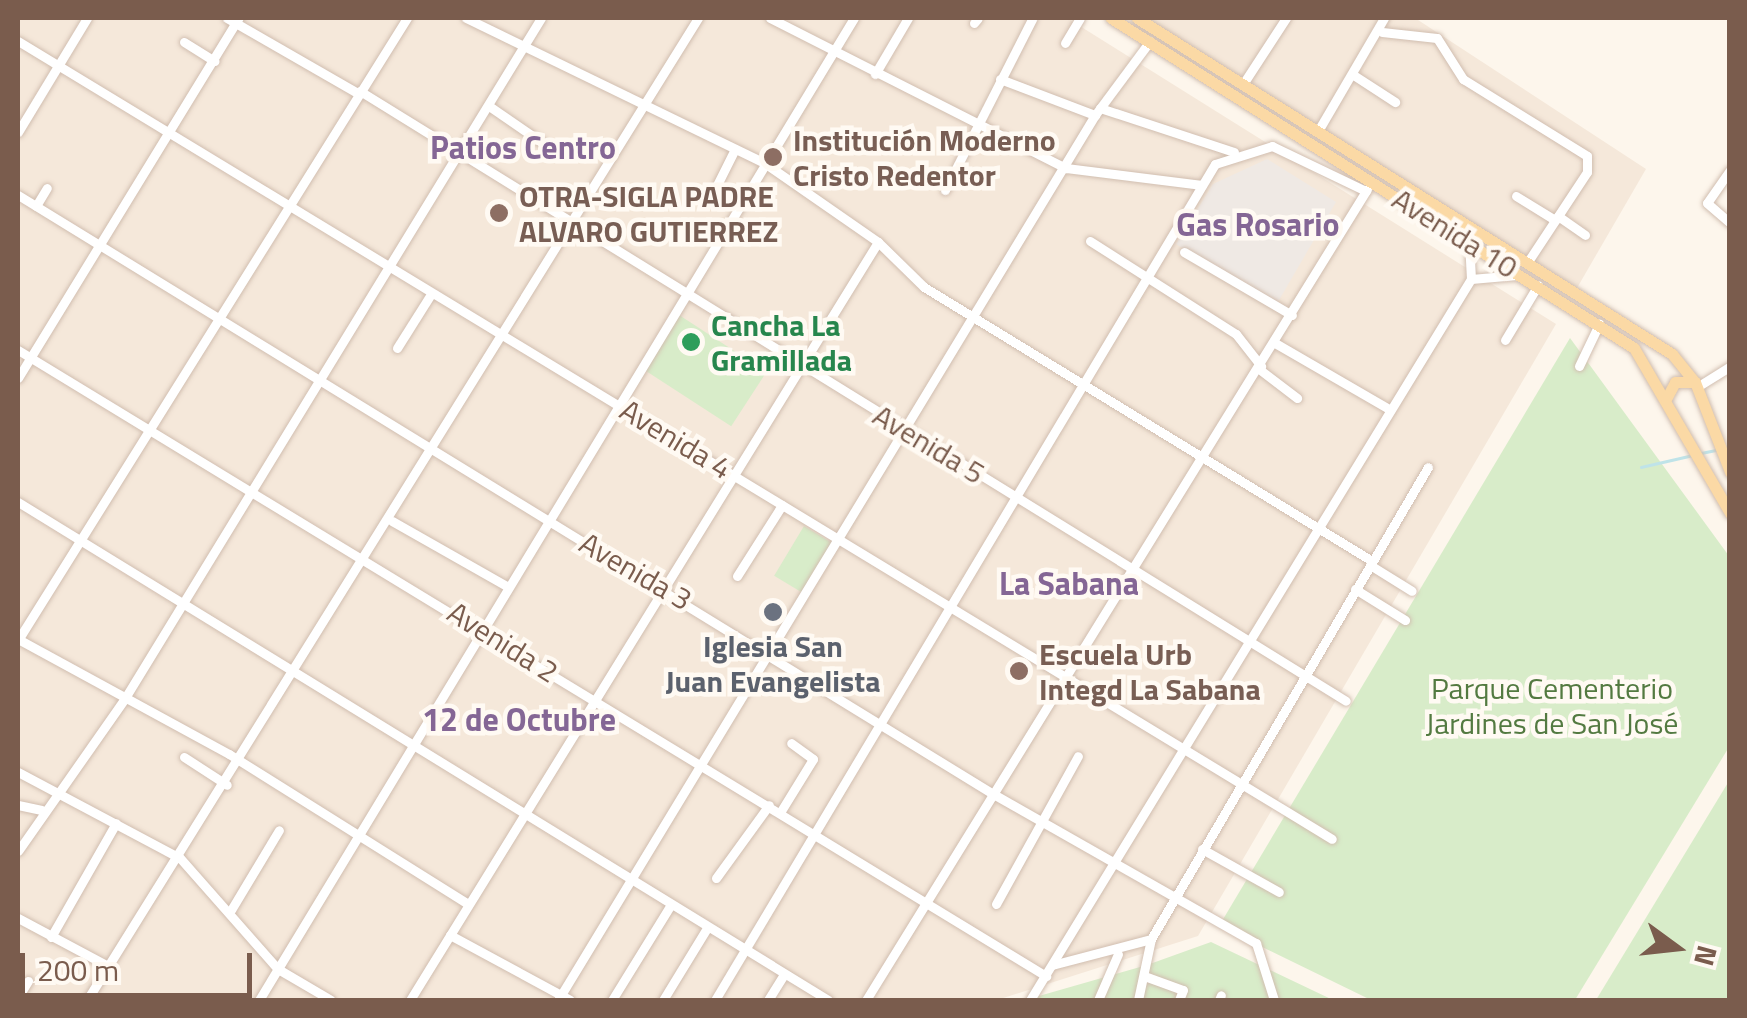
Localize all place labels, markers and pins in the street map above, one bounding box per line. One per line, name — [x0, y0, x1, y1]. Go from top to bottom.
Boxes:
place label: Institución Moderno Cristo Redentor — [793, 122, 1056, 192]
marker: Institución Moderno Cristo Redentor — [762, 146, 784, 168]
place label: OTRA-SIGLA PADRE ALVARO GUTIERREZ — [519, 178, 778, 248]
marker: OTRA-SIGLA PADRE ALVARO GUTIERREZ — [488, 202, 510, 224]
place label: Cancha La Gramillada — [711, 307, 852, 378]
marker: Cancha La Gramillada — [680, 331, 702, 353]
marker: Iglesia San Juan Evangelista — [762, 601, 784, 623]
place label: Iglesia San Juan Evangelista — [665, 628, 881, 698]
place label: Escuela Urb Integd La Sabana — [1039, 636, 1261, 706]
marker: Escuela Urb Integd La Sabana — [1008, 660, 1030, 682]

